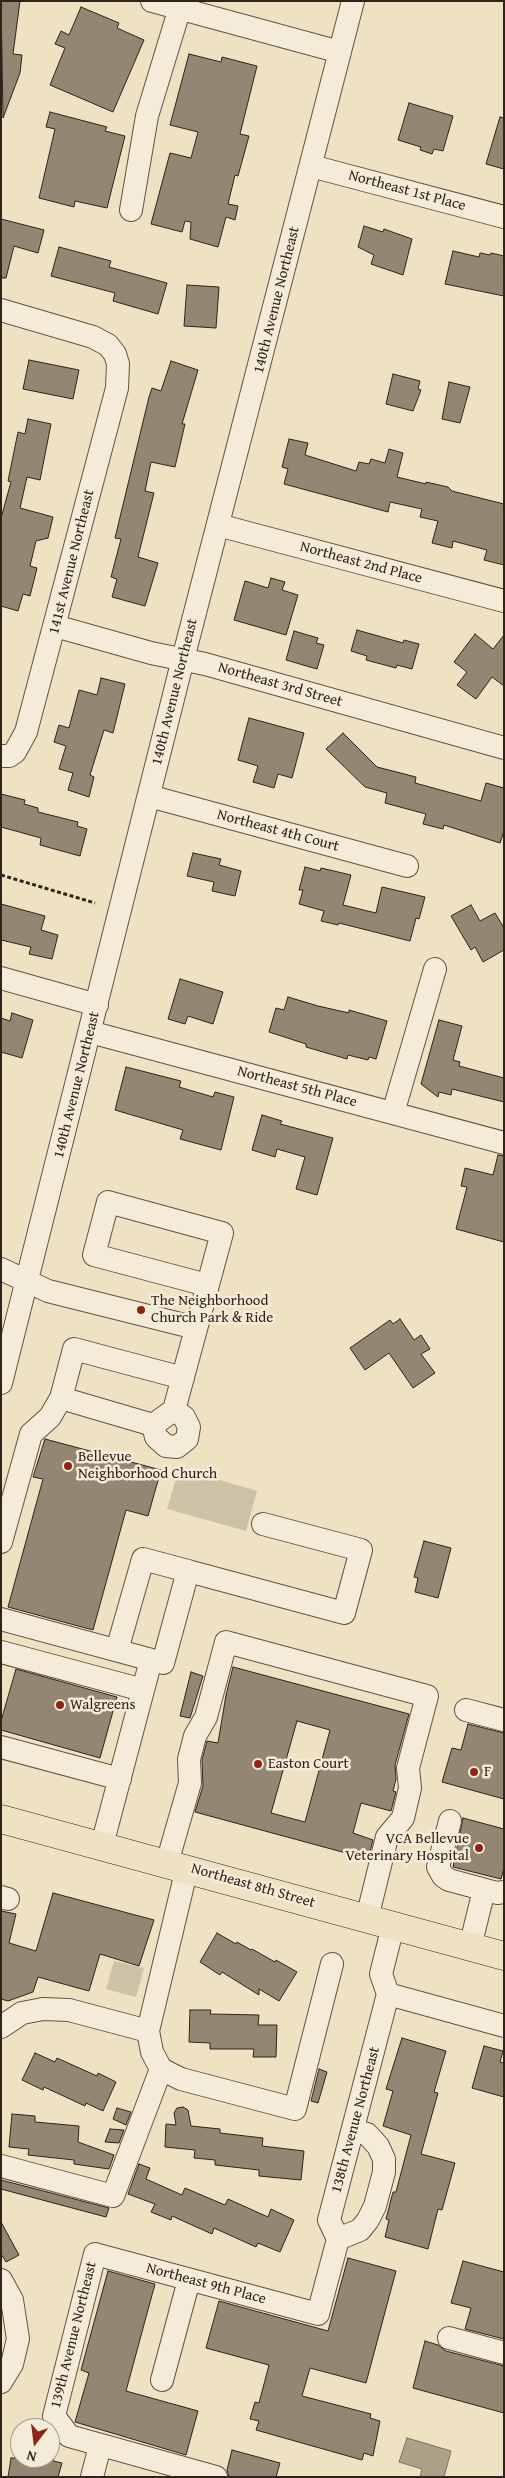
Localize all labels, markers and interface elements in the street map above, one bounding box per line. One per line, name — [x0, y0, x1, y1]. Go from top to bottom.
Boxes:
street label: Northeast 1st Place — [346, 167, 468, 215]
street label: 140th Avenue Northeast — [250, 225, 304, 375]
street label: 141st Avenue Northeast — [45, 488, 99, 636]
street label: Northeast 2nd Place — [298, 538, 424, 588]
street label: 140th Avenue Northeast — [148, 617, 202, 767]
street label: Northeast 3rd Street — [216, 659, 344, 711]
street label: Northeast 4th Court — [215, 806, 341, 856]
street label: 140th Avenue Northeast — [50, 1010, 104, 1160]
street label: Northeast 5th Place — [235, 1062, 359, 1112]
place label: The Neighborhood Church Park & Ride — [151, 1292, 273, 1327]
marker: The Neighborhood Church Park & Ride — [135, 1304, 147, 1316]
place label: Bellevue Neighborhood Church — [78, 1448, 217, 1483]
marker: Bellevue Neighborhood Church — [62, 1460, 74, 1472]
place label: Walgreens — [70, 1696, 135, 1714]
marker: Walgreens — [54, 1699, 66, 1711]
place label: Easton Court — [268, 1755, 349, 1773]
marker: Easton Court — [252, 1758, 264, 1770]
place label: F — [484, 1763, 491, 1781]
marker: F — [468, 1766, 480, 1778]
place label: VCA Bellevue Veterinary Hospital — [345, 1830, 469, 1865]
marker: VCA Bellevue Veterinary Hospital — [473, 1842, 485, 1854]
street label: Northeast 8th Street — [189, 1860, 317, 1912]
street label: 138th Avenue Northeast — [328, 2045, 384, 2195]
street label: Northeast 9th Place — [144, 2259, 268, 2309]
street label: 139th Avenue Northeast — [47, 2260, 101, 2410]
north arrow — [10, 2418, 60, 2468]
text: N — [24, 2446, 38, 2467]

